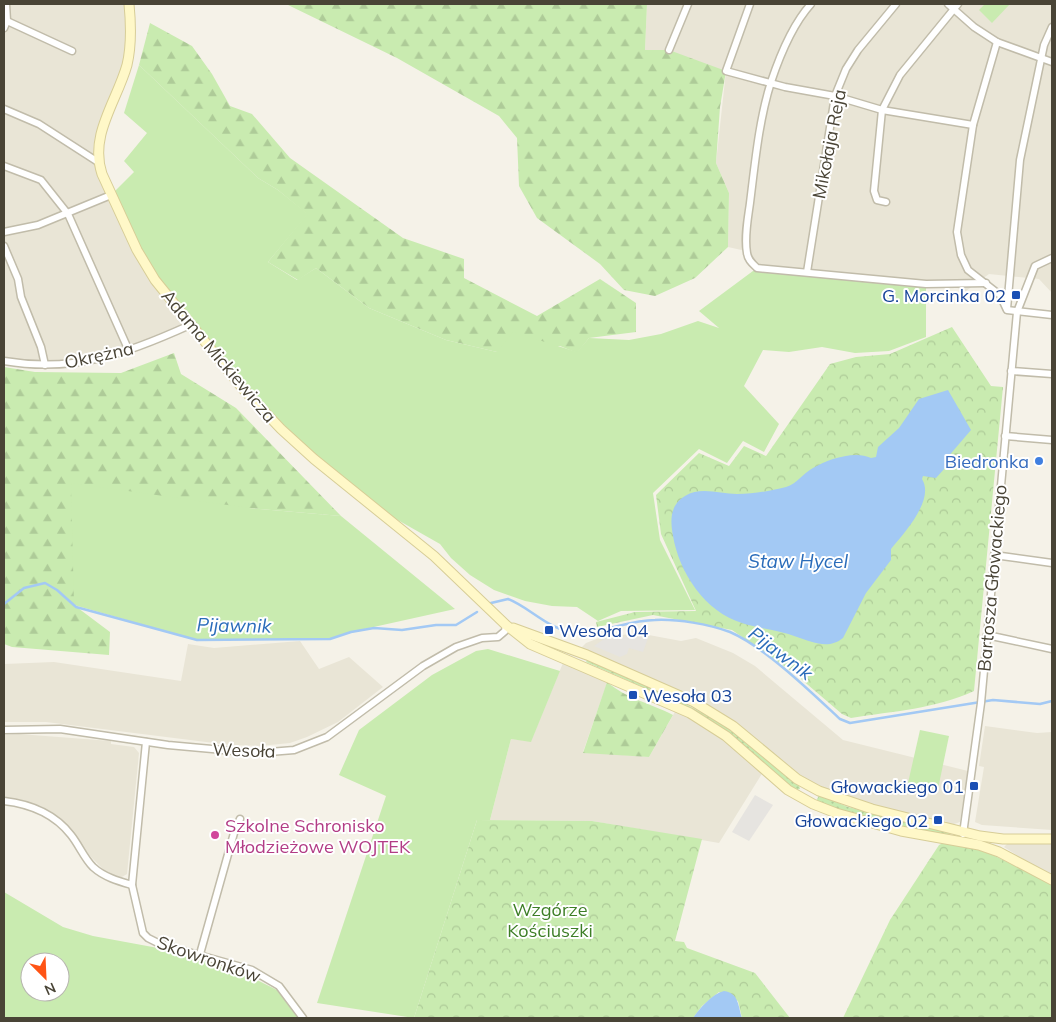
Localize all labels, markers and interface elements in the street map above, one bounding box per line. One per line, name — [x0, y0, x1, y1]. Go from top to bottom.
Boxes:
street label: Mikołaja Reja — [807, 87, 851, 201]
place label: G. Morcinka 02 — [882, 284, 1006, 307]
street label: Adama Mickiewicza — [157, 285, 281, 427]
marker: G. Morcinka 02 — [1010, 289, 1022, 301]
street label: Okrężna — [62, 336, 136, 374]
place label: Biedronka — [945, 450, 1029, 473]
marker: Biedronka — [1033, 455, 1045, 467]
street label: Bartosza Głowackiego — [972, 484, 1012, 672]
water label: Staw Hycel — [748, 549, 848, 573]
water label: Pijawnik — [196, 612, 273, 638]
place label: Wesoła 04 — [559, 619, 649, 642]
water label: Pijawnik — [744, 621, 819, 686]
marker: Wesoła 04 — [543, 624, 555, 636]
place label: Wesoła 03 — [643, 684, 732, 707]
marker: Wesoła 03 — [627, 689, 639, 701]
street label: Wesoła — [212, 737, 276, 763]
place label: Głowackiego 01 — [830, 775, 964, 798]
marker: Głowackiego 01 — [968, 780, 980, 792]
place label: Głowackiego 02 — [794, 809, 928, 832]
place label: Szkolne Schronisko Młodzieżowe WOJTEK — [225, 814, 411, 858]
marker: Głowackiego 02 — [932, 814, 944, 826]
marker: Szkolne Schronisko Młodzieżowe WOJTEK — [209, 829, 221, 841]
park label: Wzgórze Kościuszki — [507, 898, 593, 942]
street label: Skowronków — [154, 931, 264, 988]
north arrow — [20, 952, 70, 1002]
text: N — [42, 979, 59, 999]

